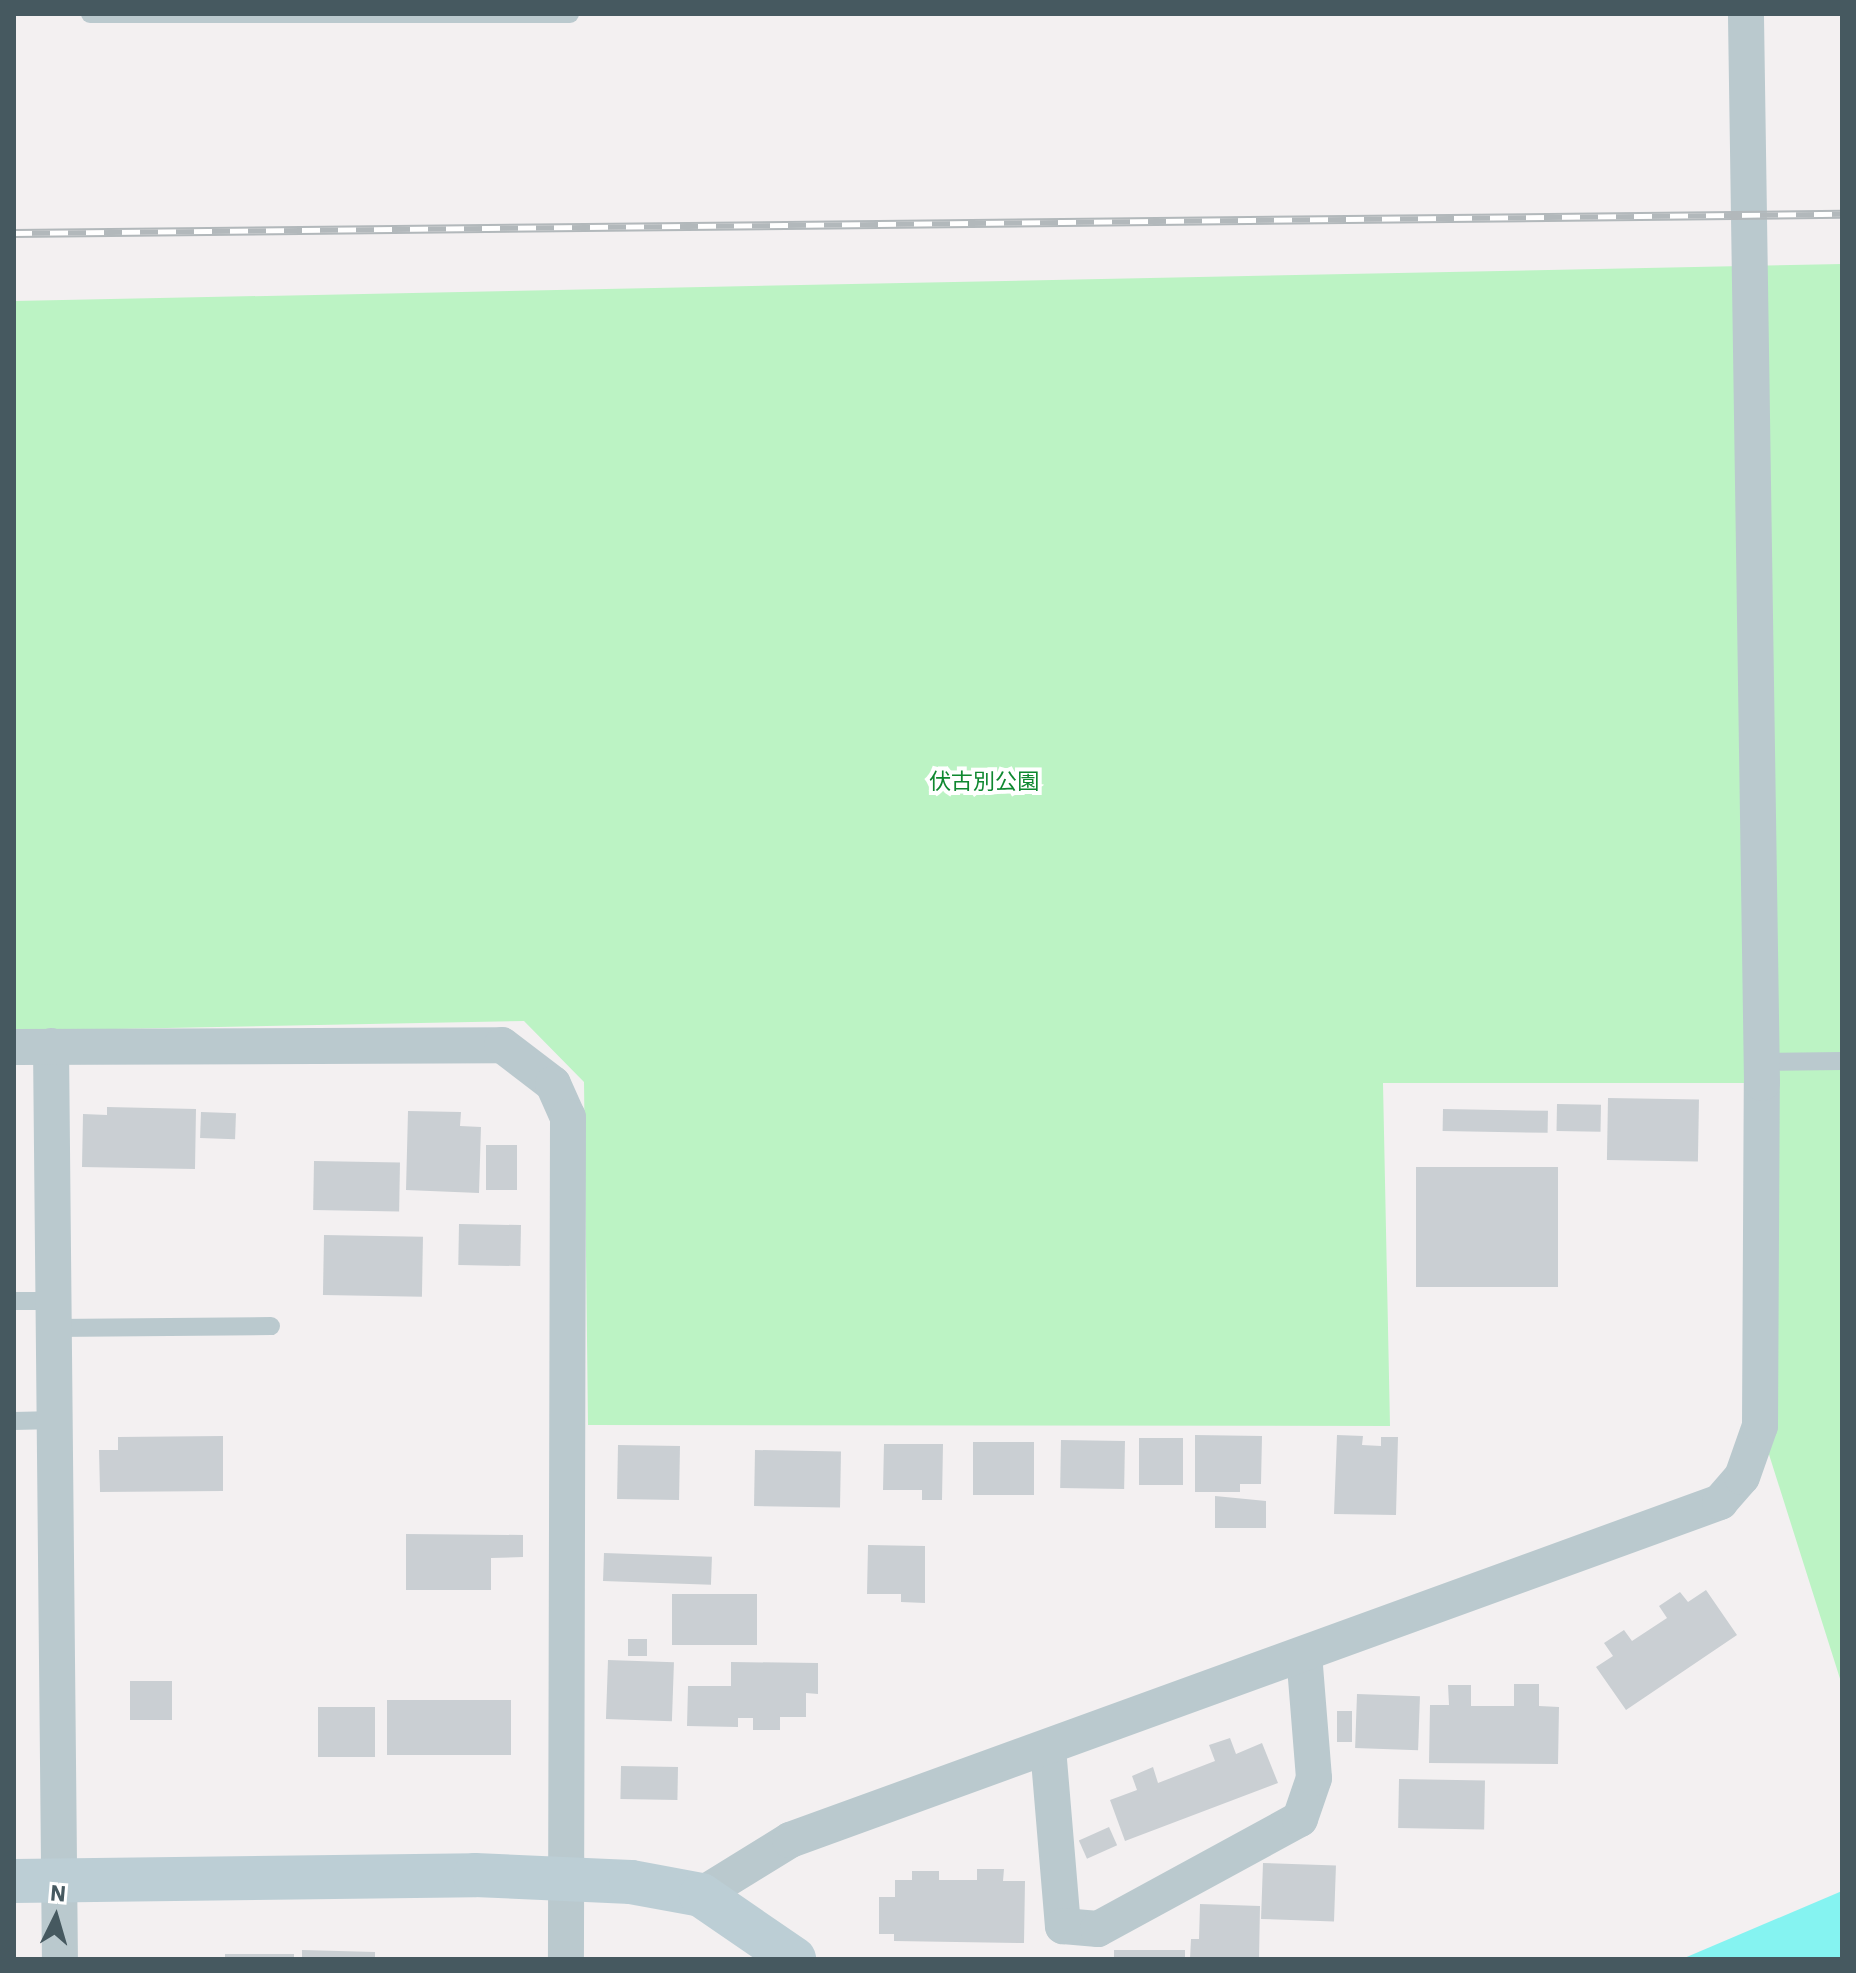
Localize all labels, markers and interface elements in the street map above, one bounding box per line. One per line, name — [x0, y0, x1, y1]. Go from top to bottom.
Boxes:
park label: 伏古別公園 — [929, 768, 1039, 794]
north arrow — [16, 1877, 96, 1957]
text: N — [49, 1877, 67, 1908]

